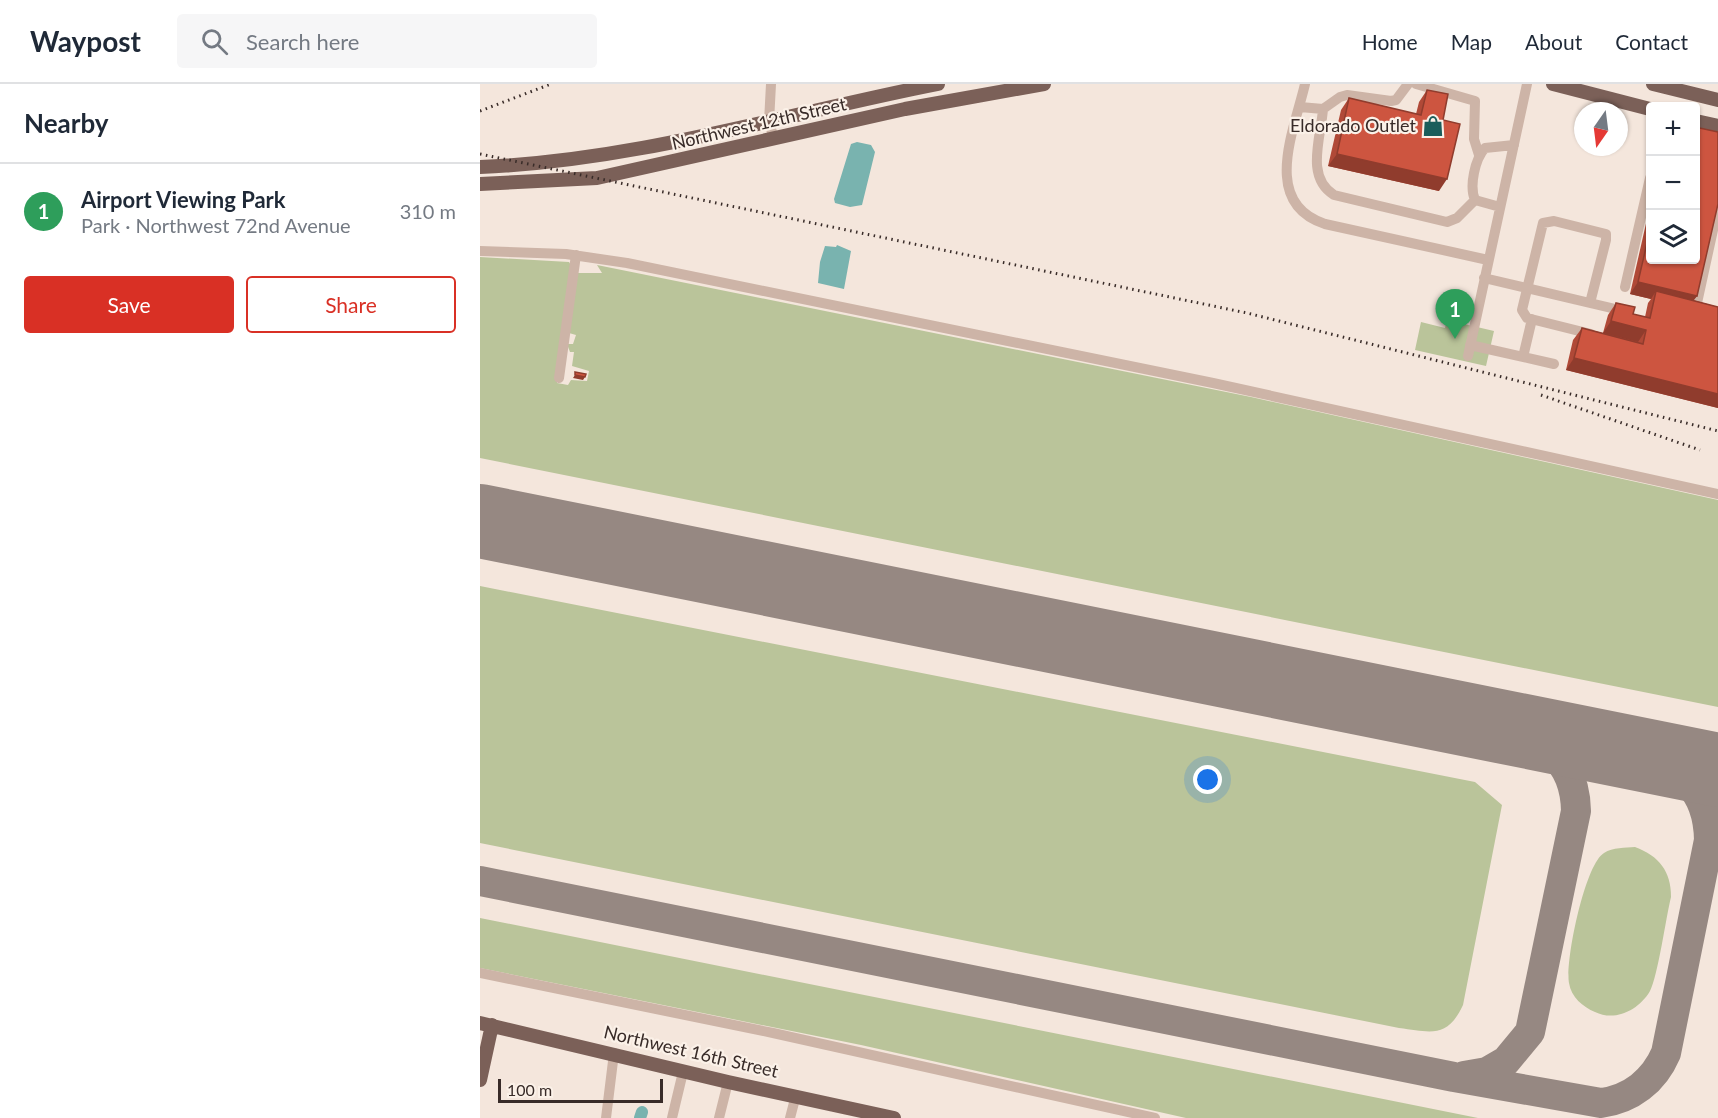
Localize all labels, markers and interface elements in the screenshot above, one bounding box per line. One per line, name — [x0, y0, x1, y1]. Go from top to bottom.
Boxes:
search box — [177, 14, 597, 68]
text: Waypost — [30, 24, 141, 58]
icon: search — [198, 25, 231, 58]
text: Search here — [246, 28, 359, 55]
text: Home — [1362, 29, 1418, 54]
text: Map — [1451, 29, 1492, 54]
text: About — [1525, 29, 1582, 54]
text: Contact — [1615, 29, 1688, 54]
street label: Northwest 12th Street — [669, 92, 849, 154]
north arrow — [1574, 102, 1628, 156]
map controls — [1646, 102, 1700, 264]
button: + — [1646, 102, 1700, 156]
text: Nearby — [24, 107, 109, 139]
place label: Eldorado Outlet — [1290, 114, 1417, 136]
shop icon: Eldorado Outlet — [1421, 114, 1445, 138]
button: − — [1646, 156, 1700, 210]
text: Airport Viewing Park — [81, 186, 286, 213]
text: 1 — [38, 199, 49, 223]
text: 310 m — [400, 199, 456, 223]
button: layers — [1646, 210, 1700, 264]
text: Park · Northwest 72nd Avenue — [81, 213, 351, 237]
button: Save — [24, 276, 234, 333]
button: Share — [246, 276, 456, 333]
pin: 1 — [1436, 290, 1474, 339]
your location — [1193, 765, 1222, 794]
street label: Northwest 16th Street — [602, 1020, 781, 1082]
scale bar — [498, 1076, 663, 1104]
text: 100 m — [507, 1080, 552, 1099]

